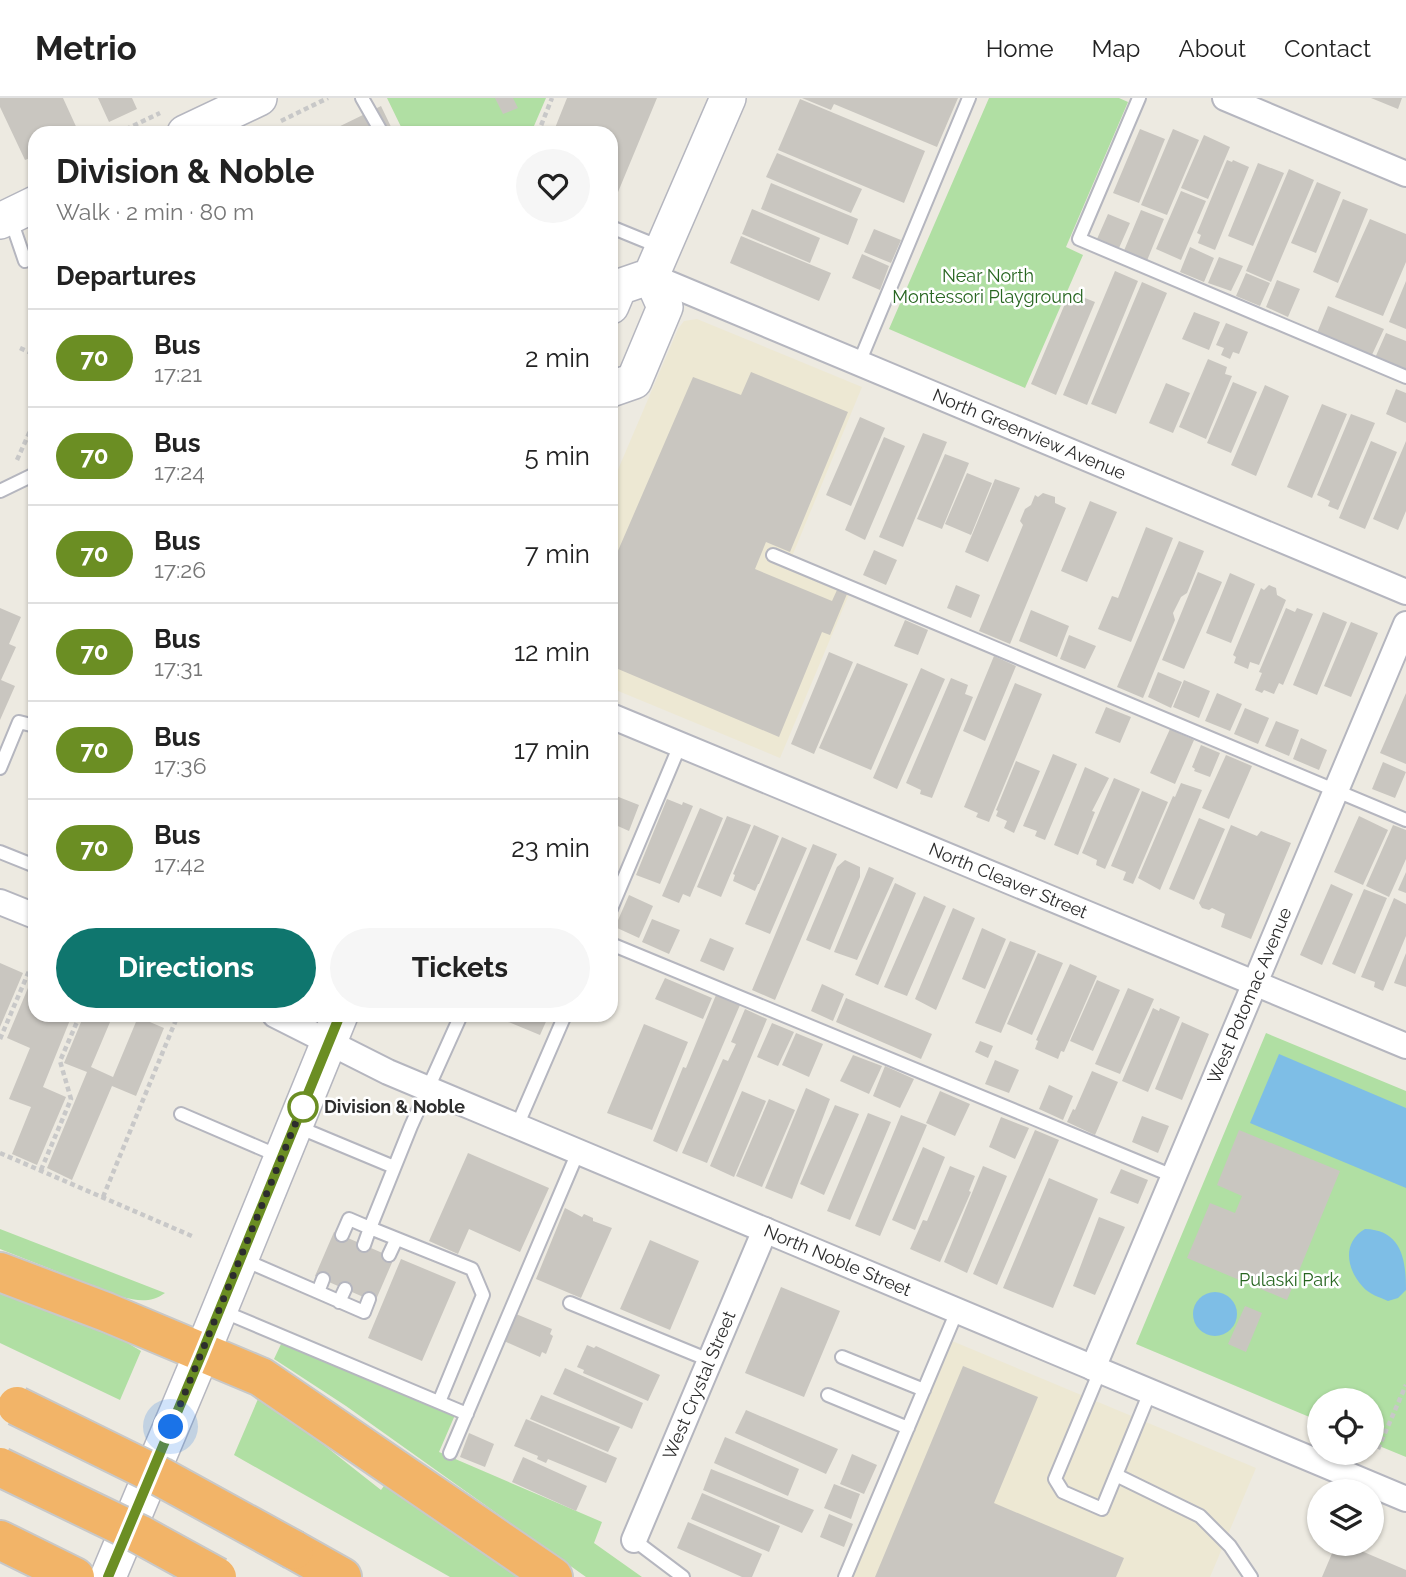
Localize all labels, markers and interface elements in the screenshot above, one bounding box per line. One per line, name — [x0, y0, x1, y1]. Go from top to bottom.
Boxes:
text: Metrio — [35, 29, 137, 68]
text: Home — [986, 34, 1054, 63]
text: Map — [1092, 34, 1140, 63]
text: About — [1178, 34, 1246, 63]
text: Contact — [1284, 34, 1371, 63]
button: heart — [516, 149, 590, 223]
text: Division & Noble — [56, 152, 315, 191]
text: Walk · 2 min · 80 m — [56, 198, 254, 225]
text: Departures — [56, 261, 196, 291]
park label: Near North Montessori Playground — [892, 265, 1084, 307]
text: Bus — [154, 330, 201, 360]
text: 70 — [80, 343, 109, 372]
text: 2 min — [525, 343, 590, 373]
text: 17:21 — [154, 360, 202, 387]
street label: North Greenview Avenue — [930, 384, 1130, 484]
text: Bus — [154, 428, 201, 458]
text: 70 — [80, 441, 109, 470]
text: 5 min — [524, 441, 590, 471]
text: 17:24 — [154, 458, 205, 485]
text: Bus — [154, 526, 201, 556]
text: 70 — [80, 539, 109, 568]
text: 7 min — [525, 539, 590, 569]
text: 17:26 — [154, 556, 206, 583]
text: Bus — [154, 624, 201, 654]
text: 70 — [80, 637, 109, 666]
text: 12 min — [514, 637, 590, 667]
text: 17:31 — [154, 654, 202, 681]
text: Bus — [154, 722, 201, 752]
text: 70 — [80, 735, 109, 764]
text: 17 min — [514, 735, 590, 765]
text: 17:36 — [154, 752, 207, 779]
text: Bus — [154, 820, 201, 850]
text: 70 — [80, 833, 109, 862]
text: 23 min — [511, 833, 590, 863]
street label: North Cleaver Street — [926, 838, 1091, 923]
text: 17:42 — [154, 850, 205, 877]
street label: West Potomac Avenue — [1203, 904, 1296, 1087]
button: Directions — [56, 928, 316, 1008]
button: Tickets — [330, 928, 590, 1008]
marker: Division & Noble — [288, 1092, 318, 1122]
place label: Division & Noble — [324, 1096, 465, 1117]
street label: North Noble Street — [761, 1220, 914, 1300]
park label: Pulaski Park — [1239, 1269, 1340, 1290]
street label: West Crystal Street — [658, 1308, 740, 1462]
map controls — [1307, 1388, 1384, 1556]
button: locate — [1307, 1388, 1384, 1465]
your location — [153, 1409, 188, 1444]
button: layers — [1307, 1479, 1384, 1556]

